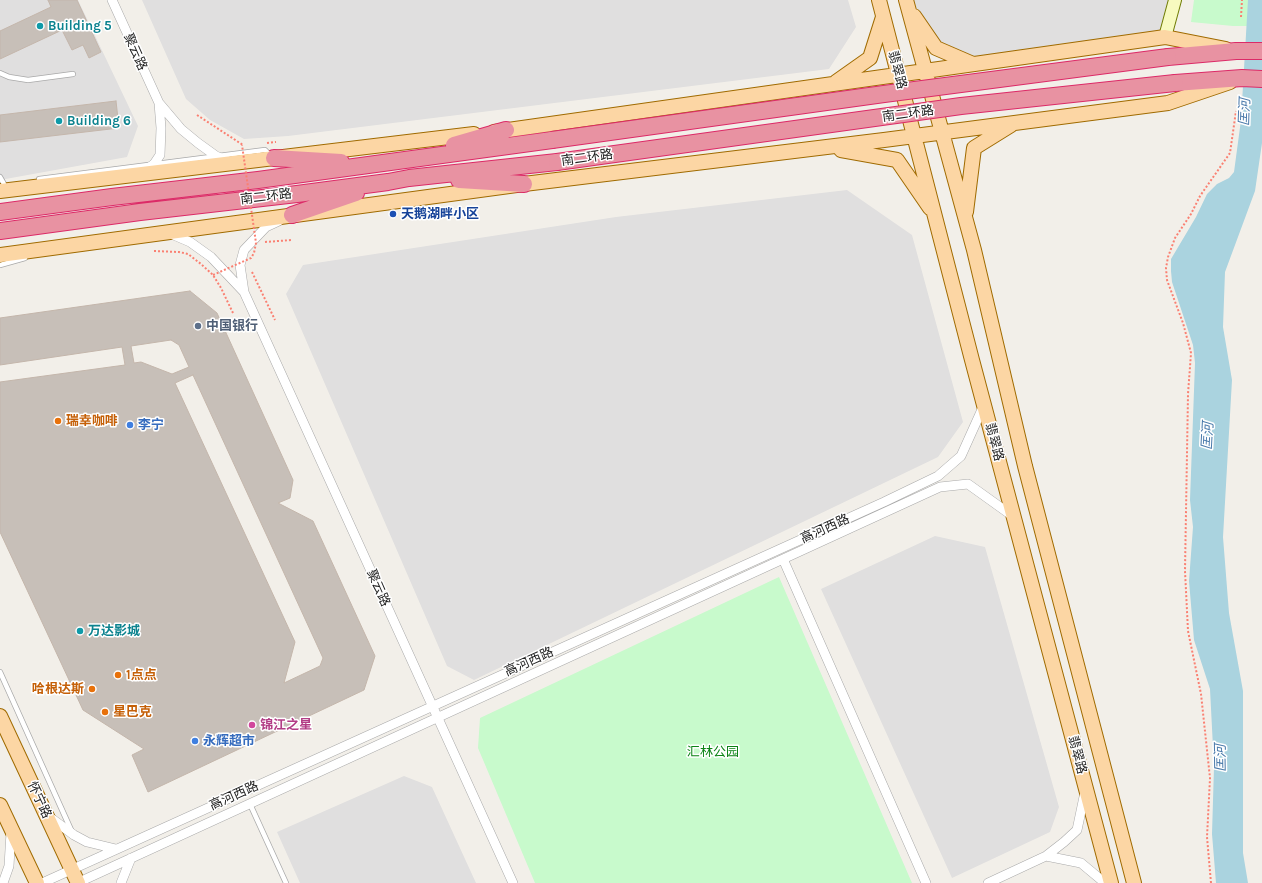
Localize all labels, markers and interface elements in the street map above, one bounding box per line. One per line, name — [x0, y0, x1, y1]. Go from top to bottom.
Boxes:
place label: Building 5 — [48, 18, 112, 34]
marker: Building 5 — [35, 21, 45, 31]
street label: 聚云路 — [120, 31, 150, 73]
street label: 翡翠路 — [884, 49, 910, 91]
water label: 匡河 — [1236, 98, 1254, 126]
street label: 南二环路 — [881, 103, 935, 125]
place label: Building 6 — [67, 113, 131, 129]
marker: Building 6 — [54, 116, 64, 126]
street label: 南二环路 — [560, 147, 614, 169]
street label: 南二环路 — [239, 186, 293, 208]
place label: 天鹅湖畔小区 — [401, 206, 479, 222]
marker: 天鹅湖畔小区 — [388, 209, 398, 219]
place label: 中国银行 — [206, 318, 258, 334]
marker: 中国银行 — [193, 321, 203, 331]
place label: 瑞幸咖啡 — [66, 413, 118, 429]
marker: 瑞幸咖啡 — [53, 416, 63, 426]
place label: 李宁 — [138, 417, 164, 433]
marker: 李宁 — [125, 420, 135, 430]
street label: 翡翠路 — [981, 421, 1007, 463]
water label: 匡河 — [1199, 422, 1217, 450]
street label: 高河西路 — [798, 511, 852, 547]
street label: 聚云路 — [363, 567, 393, 609]
place label: 万达影城 — [88, 623, 140, 639]
marker: 万达影城 — [75, 626, 85, 636]
street label: 高河西路 — [502, 644, 556, 680]
place label: 1点点 — [126, 667, 157, 683]
marker: 1点点 — [113, 670, 123, 680]
place label: 哈根达斯 — [32, 681, 84, 697]
marker: 哈根达斯 — [87, 684, 97, 694]
place label: 星巴克 — [113, 704, 152, 720]
marker: 星巴克 — [100, 707, 110, 717]
place label: 锦江之星 — [260, 717, 312, 733]
marker: 锦江之星 — [247, 720, 257, 730]
place label: 永辉超市 — [203, 733, 255, 749]
street label: 翡翠路 — [1064, 734, 1090, 776]
marker: 永辉超市 — [190, 736, 200, 746]
park label: 汇林公园 — [687, 744, 739, 760]
water label: 匡河 — [1212, 744, 1230, 772]
street label: 高河西路 — [207, 778, 261, 814]
street label: 怀宁路 — [24, 779, 54, 821]

